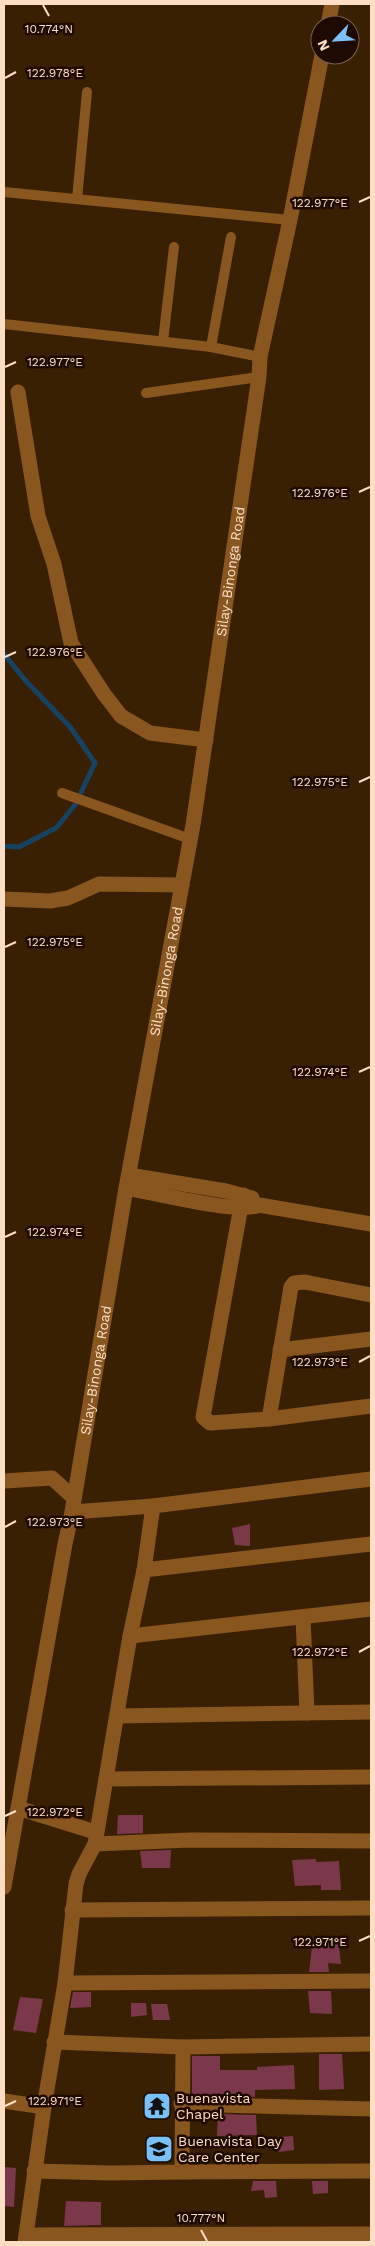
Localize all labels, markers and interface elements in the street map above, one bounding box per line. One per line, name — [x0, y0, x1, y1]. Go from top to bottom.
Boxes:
north arrow — [310, 15, 360, 65]
text: 10.774°N — [25, 22, 73, 36]
text: N — [314, 37, 333, 54]
text: 122.978°E — [27, 66, 83, 80]
text: 122.977°E — [292, 196, 348, 210]
text: 122.977°E — [27, 355, 83, 369]
text: 122.976°E — [292, 486, 348, 500]
street label: Silay-Binonga Road — [213, 505, 248, 638]
text: 122.976°E — [27, 645, 83, 659]
text: 122.975°E — [292, 775, 348, 789]
street label: Silay-Binonga Road — [146, 905, 186, 1037]
text: 122.975°E — [27, 935, 83, 949]
text: 122.974°E — [292, 1065, 348, 1079]
text: 122.974°E — [27, 1225, 83, 1239]
street label: Silay-Binonga Road — [77, 1304, 114, 1436]
text: 122.973°E — [292, 1355, 348, 1369]
text: 122.973°E — [27, 1515, 83, 1529]
text: 122.972°E — [292, 1645, 348, 1659]
text: 122.972°E — [27, 1805, 83, 1819]
text: 122.971°E — [293, 1935, 347, 1949]
place label: Buenavista Chapel — [176, 2090, 250, 2122]
temple icon: Buenavista Chapel — [142, 2091, 172, 2121]
text: 122.971°E — [28, 2094, 82, 2108]
place label: Buenavista Day Care Center — [178, 2133, 282, 2165]
school or university icon: Buenavista Day Care Center — [144, 2134, 174, 2164]
text: 10.777°N — [177, 2211, 225, 2225]

